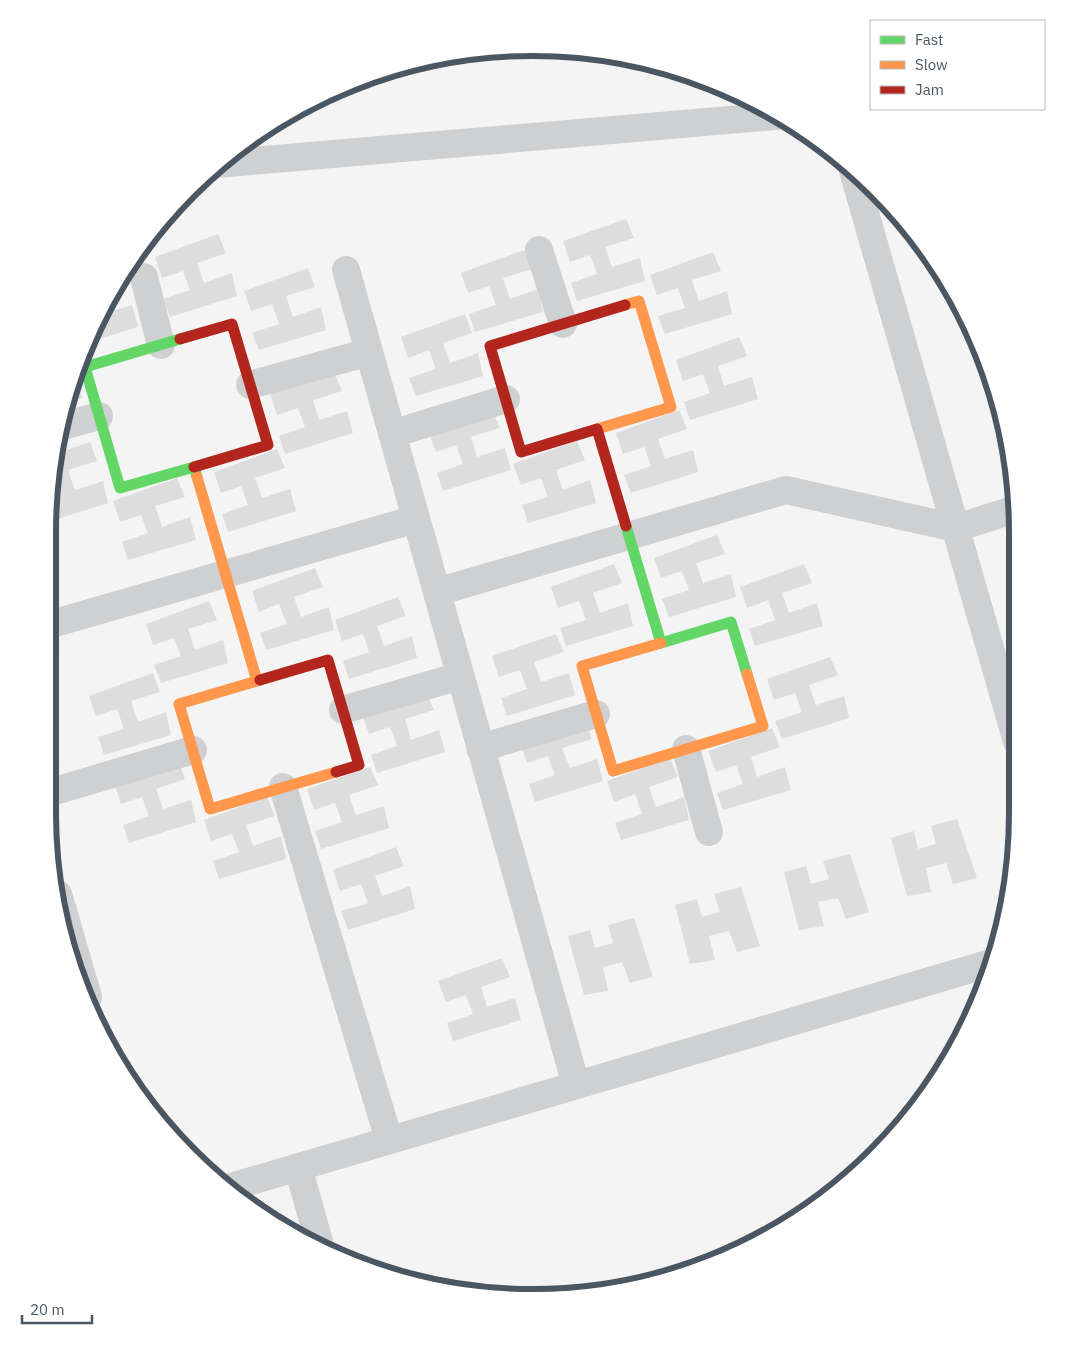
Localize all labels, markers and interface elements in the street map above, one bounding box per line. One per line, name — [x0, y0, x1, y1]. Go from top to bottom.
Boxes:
legend — [870, 20, 1045, 110]
text: Fast — [915, 30, 943, 49]
text: Slow — [915, 55, 948, 74]
text: Jam — [915, 80, 944, 99]
scale bar — [22, 1292, 92, 1324]
text: 20 m — [30, 1300, 65, 1319]

